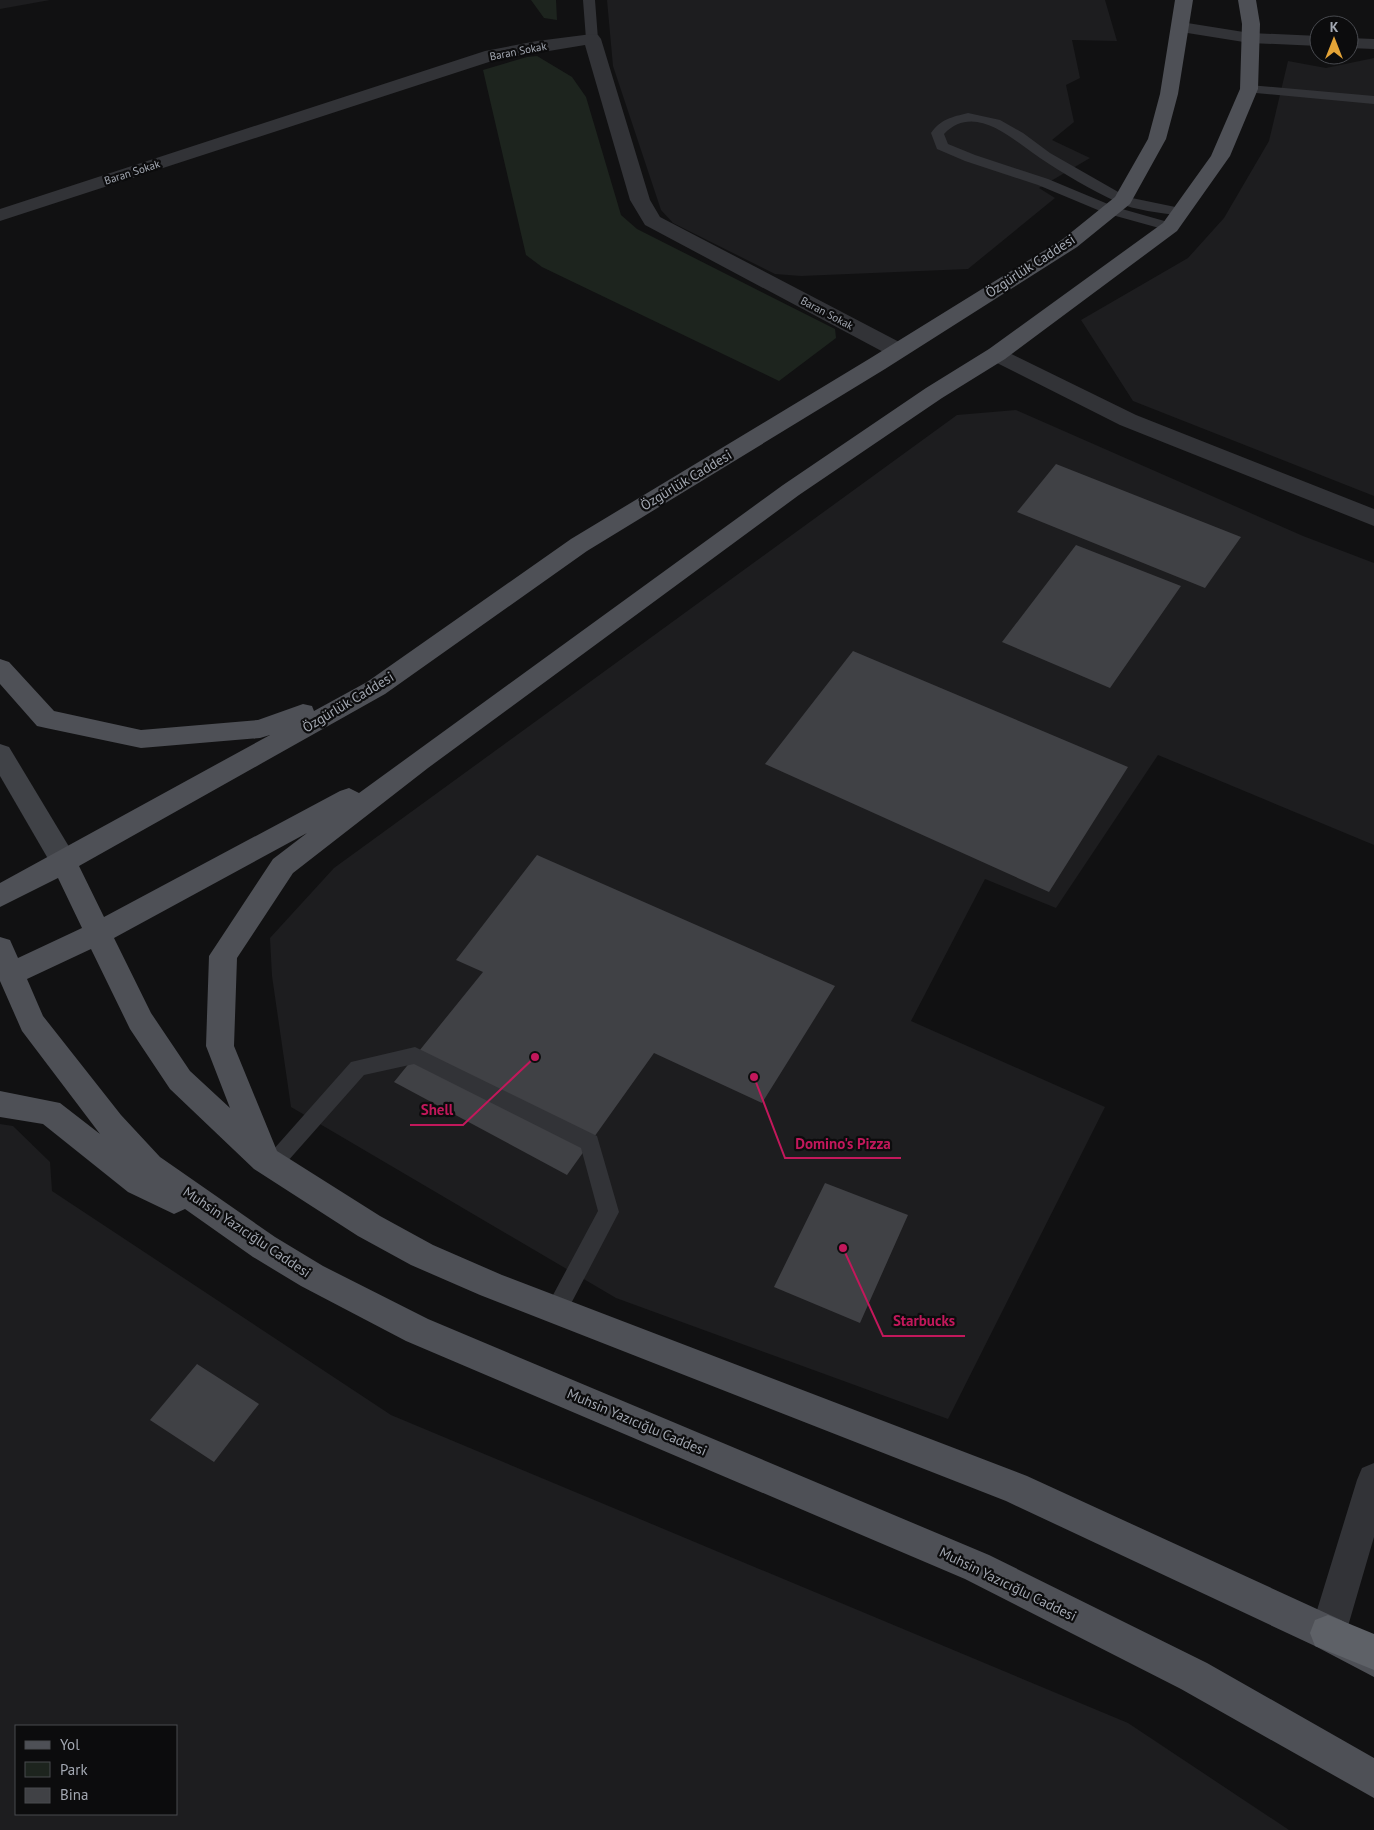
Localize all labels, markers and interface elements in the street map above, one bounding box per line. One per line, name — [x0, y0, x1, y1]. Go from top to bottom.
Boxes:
north arrow — [1309, 15, 1359, 65]
text: K — [1330, 18, 1339, 36]
street label: Baran Sokak — [488, 38, 548, 63]
street label: Baran Sokak — [102, 156, 162, 188]
street label: Özgürlük Caddesi — [982, 230, 1078, 302]
street label: Baran Sokak — [798, 293, 856, 333]
street label: Özgürlük Caddesi — [637, 446, 735, 514]
street label: Özgürlük Caddesi — [299, 668, 397, 736]
callout: Shell — [410, 1095, 463, 1125]
text: Shell — [421, 1100, 454, 1119]
callout: Domino's Pizza — [785, 1128, 901, 1158]
text: Domino's Pizza — [795, 1134, 891, 1153]
street label: Muhsin Yazıcığlu Caddesi — [180, 1183, 314, 1281]
callout: Starbucks — [883, 1306, 965, 1336]
text: Starbucks — [893, 1311, 955, 1330]
street label: Muhsin Yazıcığlu Caddesi — [564, 1384, 710, 1460]
street label: Muhsin Yazıcığlu Caddesi — [937, 1543, 1079, 1625]
legend — [15, 1725, 178, 1815]
text: Yol — [60, 1735, 80, 1754]
text: Park — [60, 1760, 88, 1779]
text: Bina — [60, 1785, 88, 1804]

